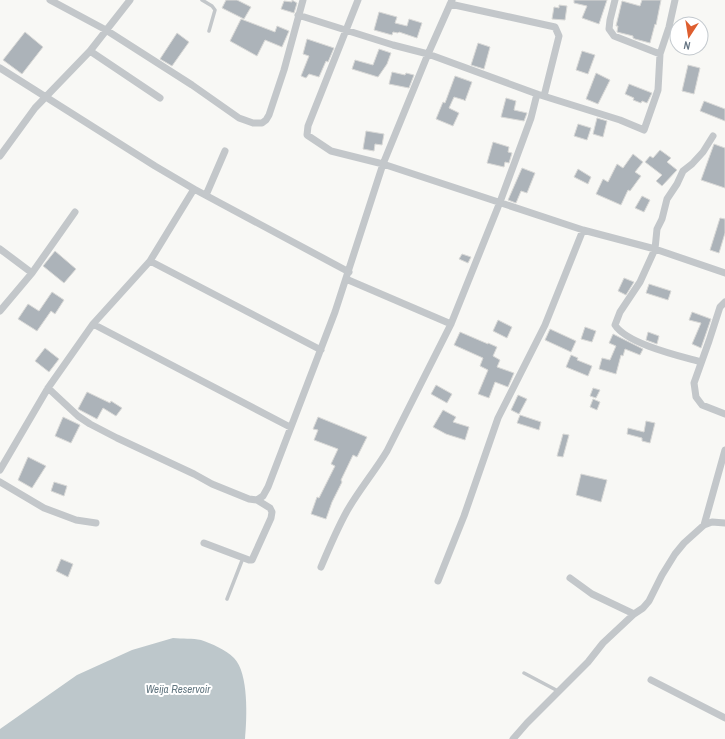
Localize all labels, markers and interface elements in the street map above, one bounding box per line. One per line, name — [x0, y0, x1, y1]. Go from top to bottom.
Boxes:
north arrow — [669, 16, 709, 56]
text: N — [682, 38, 692, 53]
water label: Weija Reservoir — [146, 682, 211, 696]

